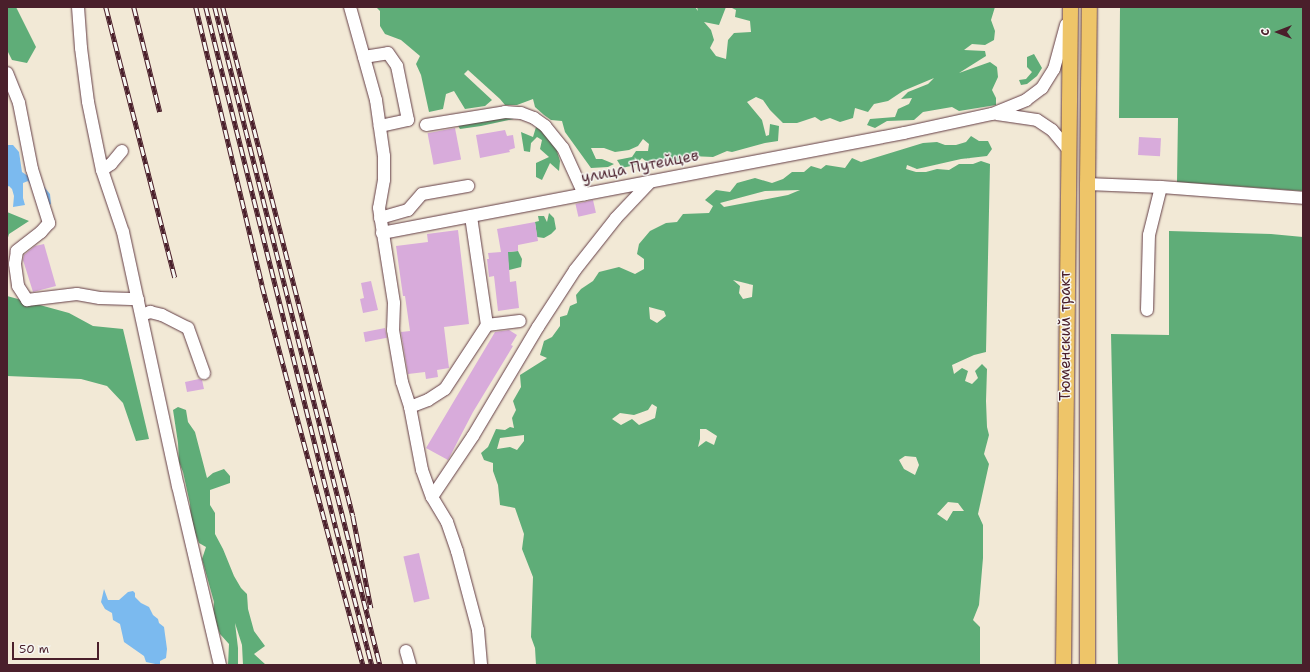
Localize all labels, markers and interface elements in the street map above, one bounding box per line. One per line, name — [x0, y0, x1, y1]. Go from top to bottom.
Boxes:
north arrow — [1258, 12, 1298, 52]
text: С — [1258, 29, 1273, 35]
street label: улица Путейцев — [580, 147, 700, 187]
street label: Тюменский тракт — [1057, 271, 1075, 401]
scale bar — [14, 634, 101, 660]
text: 50 m — [19, 641, 49, 657]

